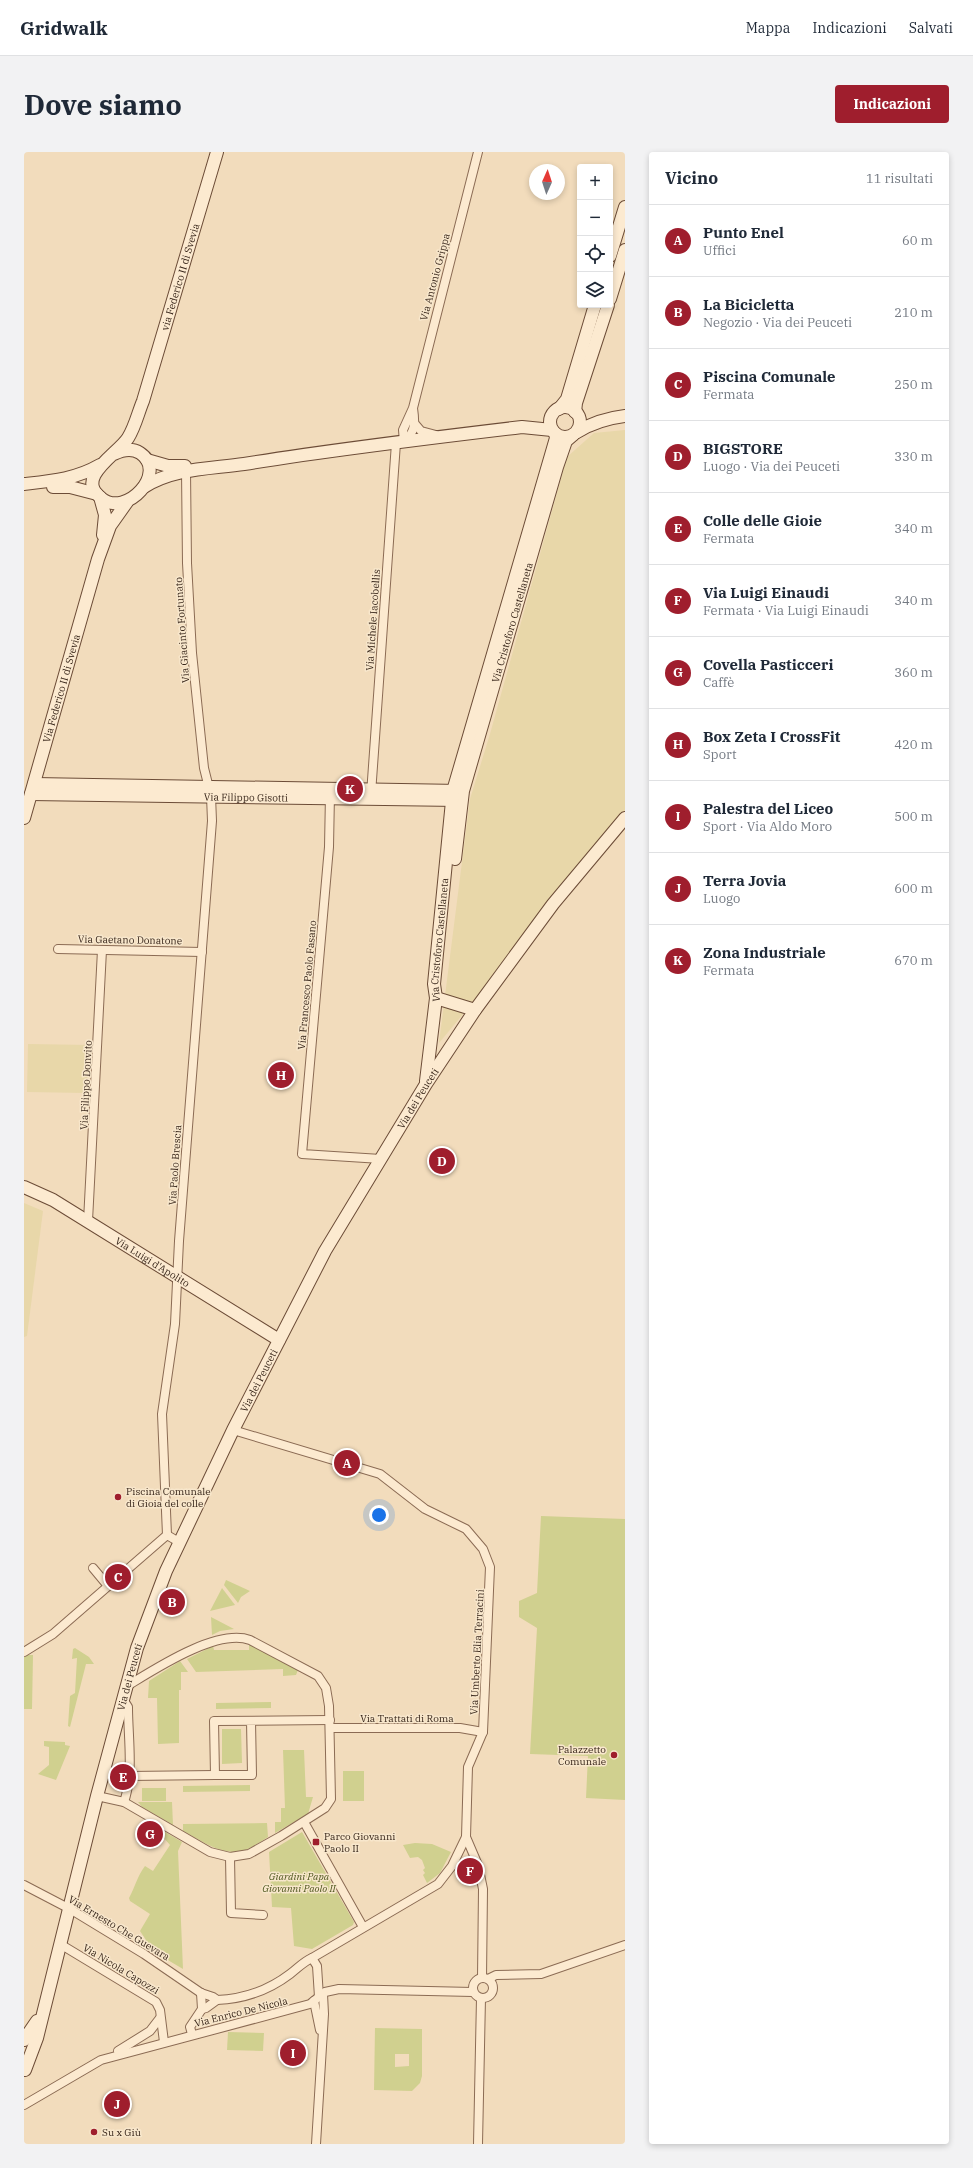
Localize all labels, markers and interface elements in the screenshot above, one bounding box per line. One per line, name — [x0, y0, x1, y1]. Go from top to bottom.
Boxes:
text: Gridwalk — [20, 16, 107, 40]
text: Mappa — [746, 19, 790, 37]
text: Indicazioni — [812, 19, 887, 37]
text: Salvati — [909, 19, 953, 37]
button: Indicazioni — [835, 85, 949, 123]
text: Dove siamo — [24, 86, 182, 123]
north arrow — [529, 164, 565, 200]
map controls — [577, 164, 613, 308]
button: + — [577, 164, 613, 200]
text: Vicino — [665, 167, 718, 189]
text: 11 risultati — [866, 170, 933, 187]
button: − — [577, 200, 613, 236]
street label: via Federico II di Svevia — [158, 221, 202, 332]
text: Punto Enel — [703, 223, 784, 242]
street label: Via Antonio Grippa — [417, 231, 453, 322]
text: A — [673, 232, 683, 249]
text: 60 m — [902, 232, 933, 249]
button: locate — [577, 236, 613, 272]
text: Uffici — [703, 242, 736, 259]
button: layers — [577, 272, 613, 308]
text: La Bicicletta — [703, 295, 794, 314]
text: B — [673, 304, 683, 321]
text: 210 m — [894, 304, 933, 321]
text: Negozio · Via dei Peuceti — [703, 314, 852, 331]
text: Piscina Comunale — [703, 367, 836, 386]
text: C — [674, 376, 682, 393]
text: 250 m — [894, 376, 933, 393]
text: Fermata — [703, 386, 754, 403]
text: BIGSTORE — [703, 439, 783, 458]
text: D — [673, 448, 683, 465]
text: 330 m — [894, 448, 933, 465]
text: Luogo · Via dei Peuceti — [703, 458, 840, 475]
text: Colle delle Gioie — [703, 511, 822, 530]
text: E — [674, 520, 682, 537]
text: 340 m — [894, 520, 933, 537]
text: Fermata — [703, 530, 754, 547]
street label: Via Cristoforo Castellaneta — [488, 560, 536, 684]
street label: Via Michele Iacobellis — [363, 569, 383, 671]
street label: Via Giacinto Fortunato — [172, 576, 192, 683]
text: Via Luigi Einaudi — [703, 583, 829, 602]
text: F — [674, 592, 682, 609]
text: 340 m — [894, 592, 933, 609]
text: Fermata · Via Luigi Einaudi — [703, 602, 869, 619]
street label: Via Federico II di Svevia — [39, 632, 83, 744]
text: Covella Pasticceri — [703, 655, 834, 674]
text: G — [673, 664, 683, 681]
text: 360 m — [894, 664, 933, 681]
text: Caffè — [703, 674, 734, 691]
text: Box Zeta I CrossFit — [703, 727, 840, 746]
text: H — [673, 736, 683, 753]
text: 420 m — [894, 736, 933, 753]
text: Sport — [703, 746, 737, 763]
pin: K — [337, 774, 363, 804]
street label: Via Filippo Gisotti — [204, 790, 288, 804]
text: Palestra del Liceo — [703, 799, 833, 818]
text: I — [676, 808, 681, 825]
text: 500 m — [894, 808, 933, 825]
text: Sport · Via Aldo Moro — [703, 818, 832, 835]
text: Terra Jovia — [703, 871, 786, 890]
street label: Via Cristoforo Castellaneta — [427, 877, 451, 1003]
text: J — [675, 880, 681, 897]
text: 600 m — [894, 880, 933, 897]
text: Luogo — [703, 890, 740, 907]
street label: Via Francesco Paolo Fasano — [295, 919, 319, 1050]
street label: Via Gaetano Donatone — [78, 933, 182, 947]
text: Zona Industriale — [703, 943, 826, 962]
text: K — [673, 952, 683, 969]
text: 670 m — [894, 952, 933, 969]
text: Fermata — [703, 962, 754, 979]
street label: Via Filippo Donvito — [77, 1040, 95, 1130]
pin: H — [268, 1060, 294, 1090]
street label: Via dei Peuceti — [394, 1065, 441, 1131]
street label: Via Paolo Brescia — [166, 1124, 184, 1206]
pin: D — [429, 1146, 455, 1176]
street label: Via Luigi d'Apolito — [113, 1234, 193, 1290]
street label: Via dei Peuceti — [237, 1347, 280, 1414]
pin: A — [334, 1448, 360, 1478]
place label: Piscina Comunale di Gioia del colle — [126, 1485, 211, 1510]
marker: Piscina Comunale di Gioia del colle — [113, 1492, 123, 1502]
your location — [369, 1505, 389, 1525]
pin: C — [105, 1562, 131, 1592]
pin: B — [159, 1587, 185, 1617]
street label: Via Umberto Elia Terracini — [467, 1589, 487, 1715]
street label: Via dei Peuceti — [114, 1641, 145, 1712]
street label: Via Trattati di Roma — [360, 1712, 454, 1725]
place label: Palazzetto Comunale — [558, 1743, 606, 1768]
marker: Palazzetto Comunale — [609, 1750, 619, 1760]
pin: E — [110, 1762, 136, 1792]
pin: G — [137, 1819, 163, 1849]
place label: Parco Giovanni Paolo II — [324, 1830, 396, 1855]
marker: Parco Giovanni Paolo II — [311, 1837, 321, 1847]
pin: F — [457, 1856, 483, 1886]
park label: Giardini Papa Giovanni Paolo II — [262, 1870, 337, 1895]
street label: Via Ernesto Che Guevara — [66, 1893, 173, 1964]
street label: Via Nicola Capozzi — [80, 1941, 162, 1997]
street label: Via Enrico De Nicola — [193, 1994, 289, 2030]
pin: I — [280, 2038, 306, 2068]
pin: J — [104, 2089, 130, 2119]
place label: Su x Giù — [102, 2126, 141, 2139]
marker: Su x Giù — [89, 2127, 99, 2137]

